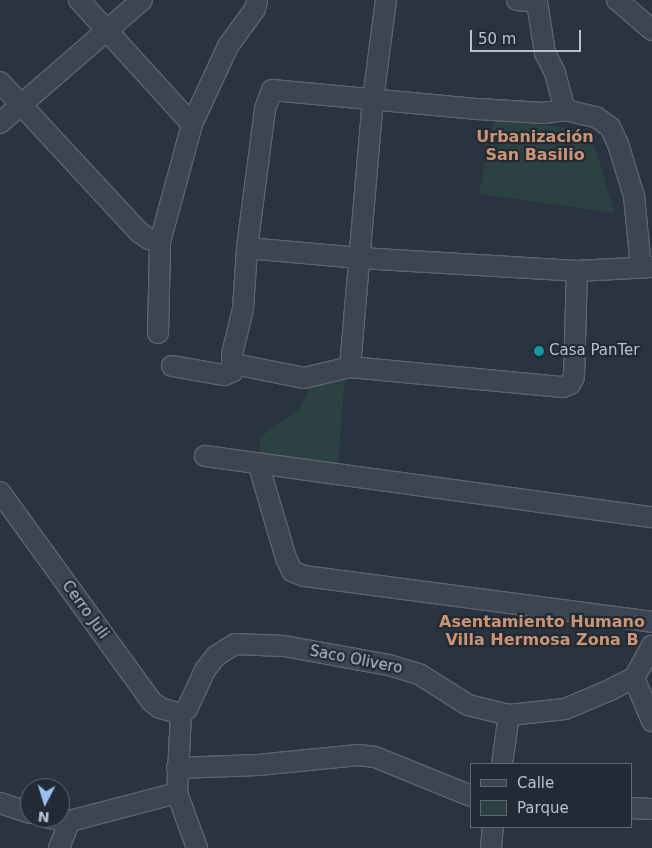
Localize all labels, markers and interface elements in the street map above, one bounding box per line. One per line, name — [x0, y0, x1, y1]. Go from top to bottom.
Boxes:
scale bar — [472, 20, 583, 52]
text: 50 m — [478, 30, 516, 48]
district label: Urbanización San Basilio — [476, 127, 594, 165]
place label: Casa PanTer — [549, 342, 640, 360]
marker: Casa PanTer — [533, 345, 545, 357]
street label: Cerro Juli — [58, 577, 112, 643]
district label: Asentamiento Humano Villa Hermosa Zona B — [439, 612, 645, 650]
street label: Saco Olivero — [308, 642, 404, 678]
legend — [470, 763, 632, 828]
text: Calle — [517, 774, 554, 792]
north arrow — [20, 778, 70, 828]
text: Parque — [517, 799, 569, 817]
text: N — [37, 808, 50, 825]

